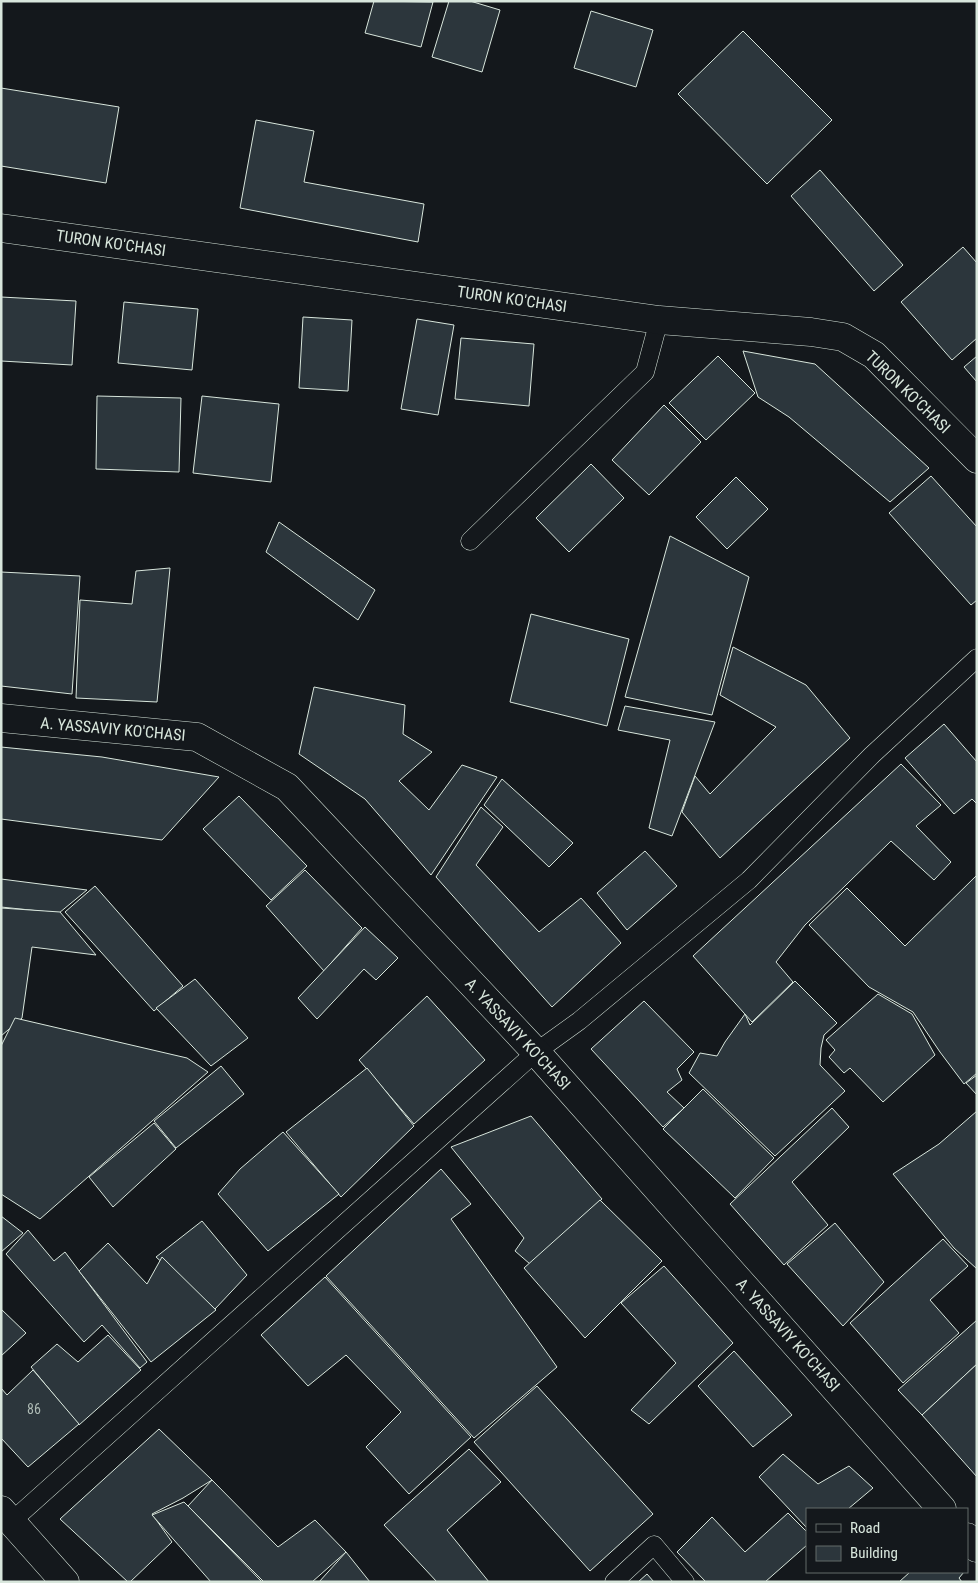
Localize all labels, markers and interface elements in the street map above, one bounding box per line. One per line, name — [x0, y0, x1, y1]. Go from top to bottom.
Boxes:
street label: TURON KO'CHASI — [55, 226, 167, 260]
street label: TURON KO'CHASI — [456, 282, 568, 316]
street label: TURON KO'CHASI — [862, 347, 954, 437]
street label: A. YASSAVIY KO'CHASI — [40, 713, 186, 745]
street label: A. YASSAVIY KO'CHASI — [461, 974, 575, 1094]
street label: A. YASSAVIY KO'CHASI — [732, 1275, 844, 1395]
house number: 86 — [27, 1401, 41, 1417]
legend — [806, 1508, 968, 1573]
text: Road — [850, 1519, 880, 1537]
text: Building — [850, 1544, 898, 1562]

